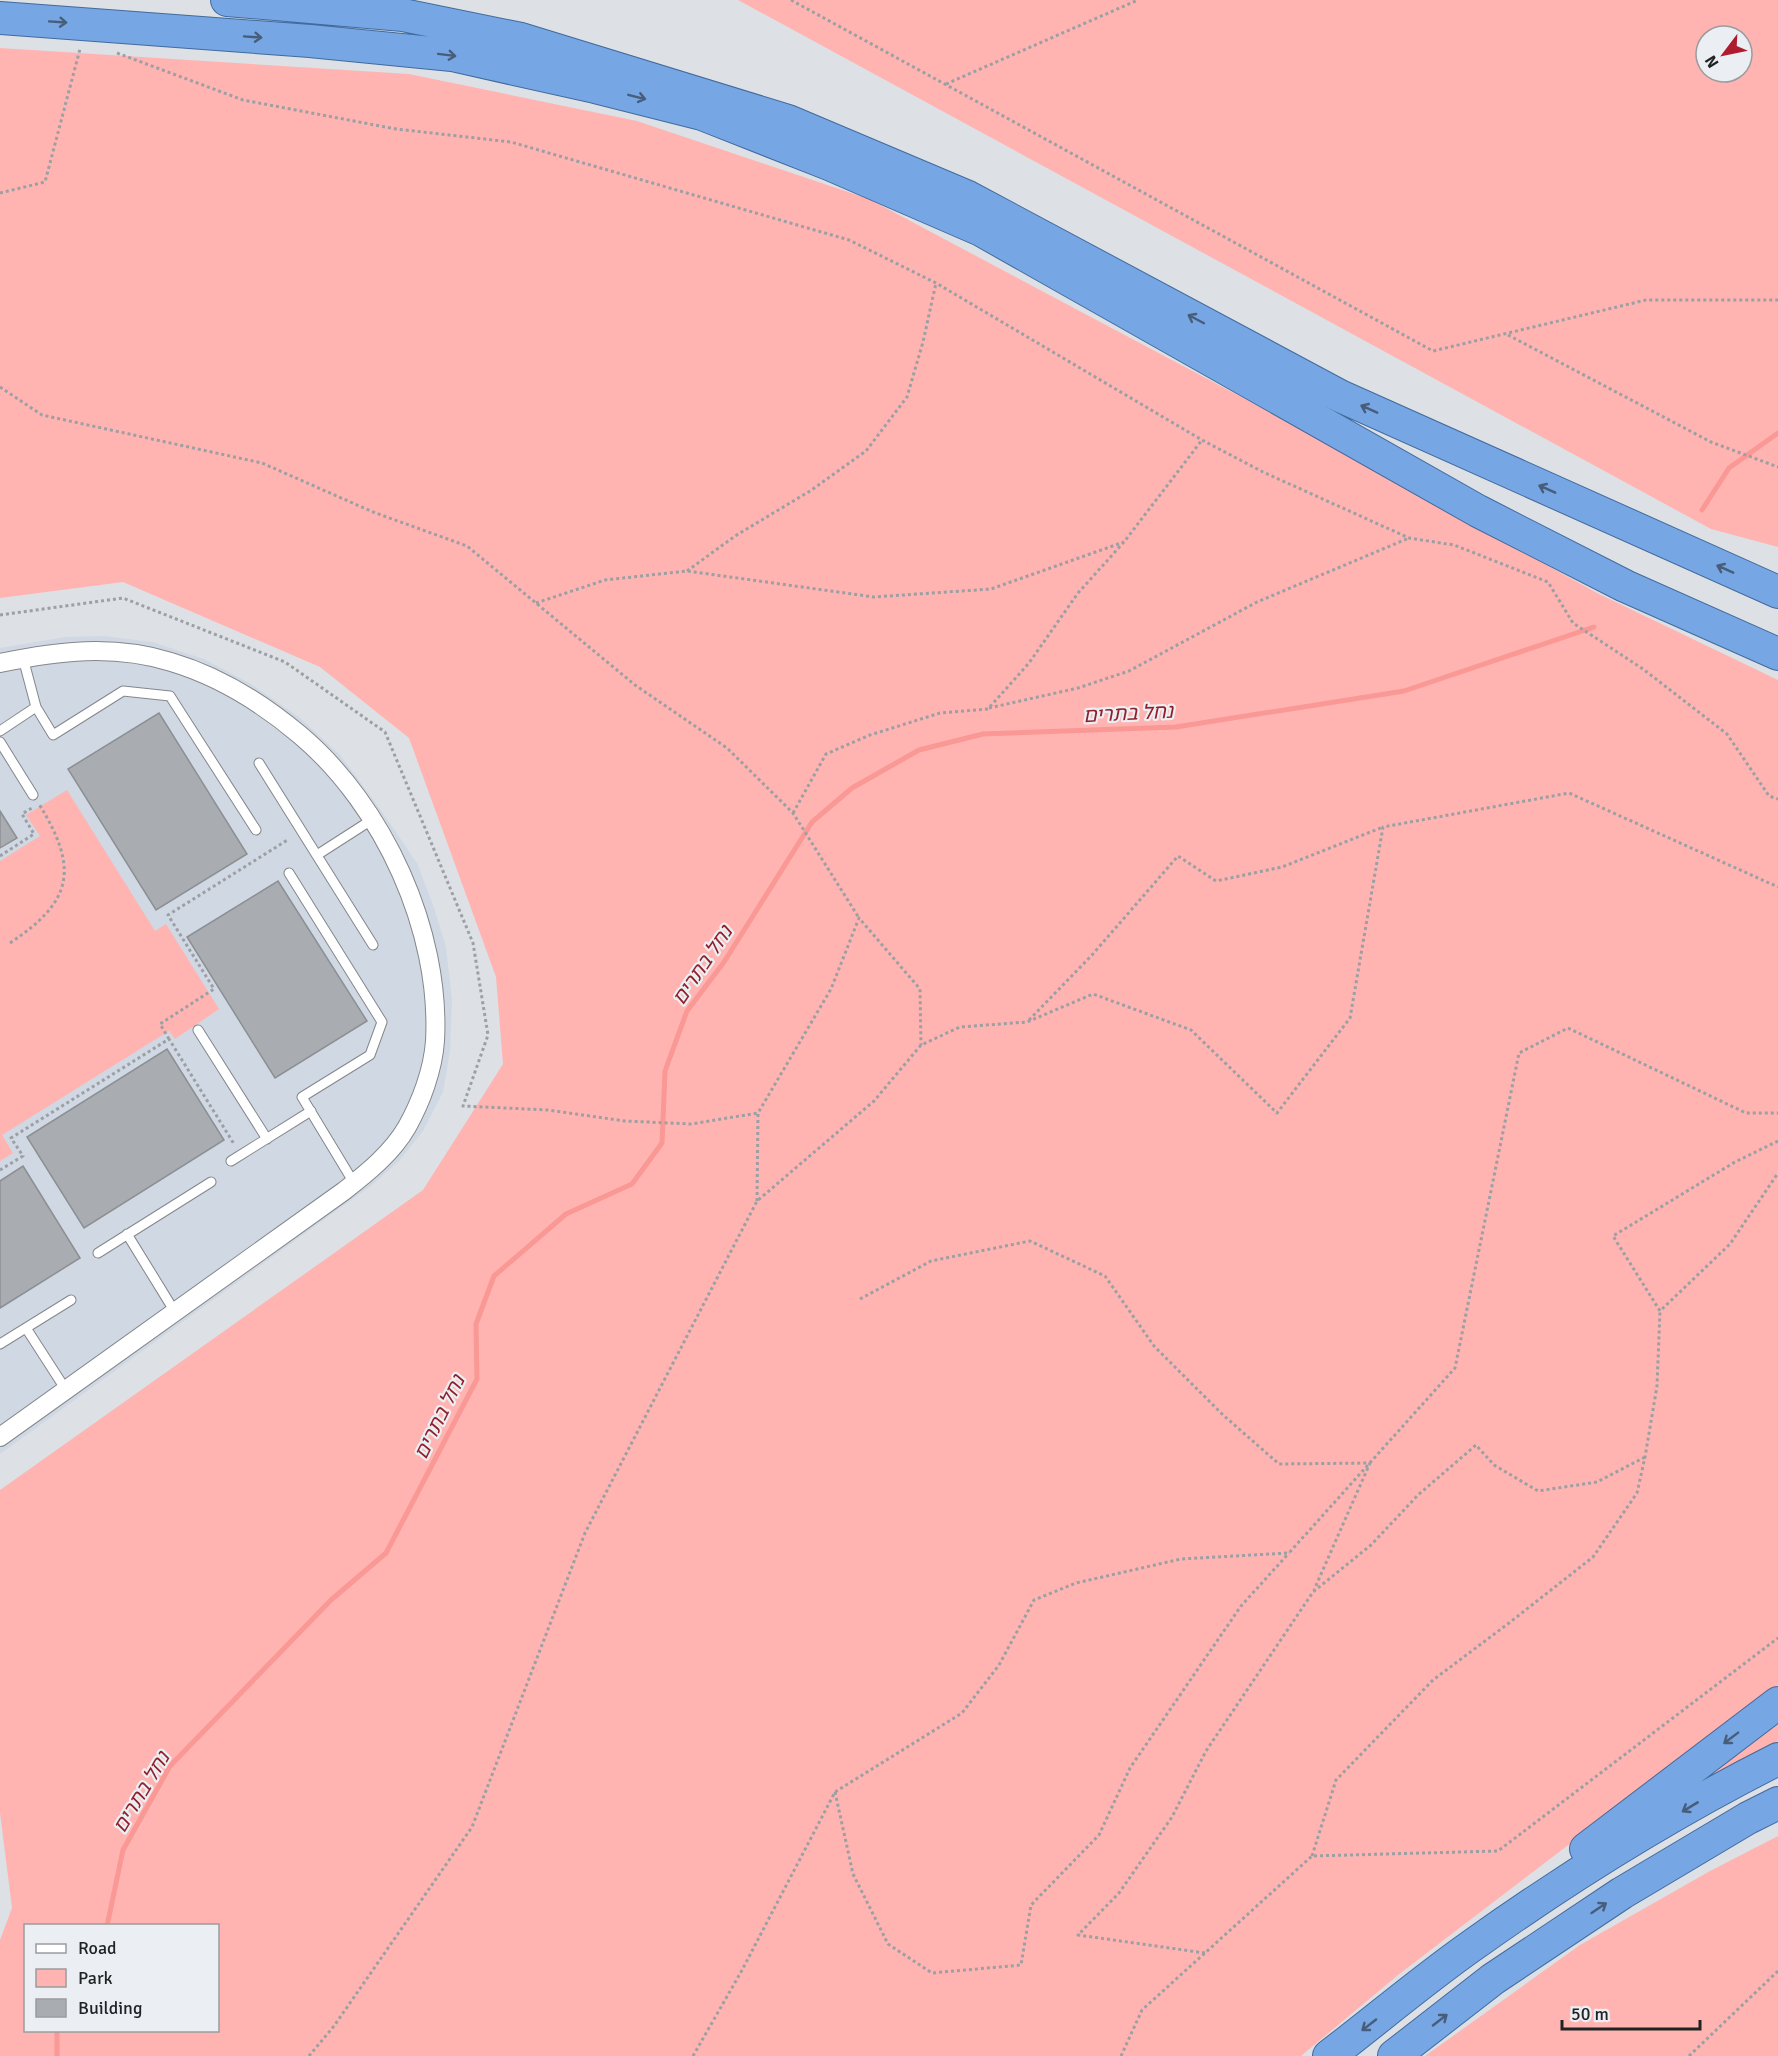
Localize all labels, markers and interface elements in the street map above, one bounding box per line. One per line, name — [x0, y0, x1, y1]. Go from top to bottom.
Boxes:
one-way arrow — [48, 17, 68, 28]
north arrow — [1694, 24, 1754, 84]
one-way arrow — [242, 31, 262, 42]
one-way arrow — [436, 50, 456, 61]
text: N — [1701, 51, 1724, 71]
one-way arrow — [627, 92, 646, 104]
one-way arrow — [1187, 313, 1205, 324]
one-way arrow — [1360, 403, 1378, 415]
one-way arrow — [1538, 483, 1556, 494]
one-way arrow — [1716, 562, 1734, 574]
water label: נחל בתרים — [1082, 699, 1175, 728]
water label: נחל בתרים — [667, 920, 739, 1010]
water label: נחל בתרים — [408, 1370, 471, 1463]
one-way arrow — [1723, 1731, 1739, 1744]
water label: נחל בתרים — [107, 1746, 176, 1837]
one-way arrow — [1682, 1801, 1699, 1813]
one-way arrow — [1590, 1902, 1607, 1914]
legend — [24, 1924, 219, 2032]
text: Road — [78, 1937, 117, 1959]
text: Park — [78, 1967, 113, 1989]
scale bar — [1562, 1993, 1700, 2031]
text: Building — [78, 1997, 142, 2019]
text: 50 m — [1571, 2003, 1609, 2025]
one-way arrow — [1432, 2014, 1448, 2027]
one-way arrow — [1362, 2018, 1378, 2031]

